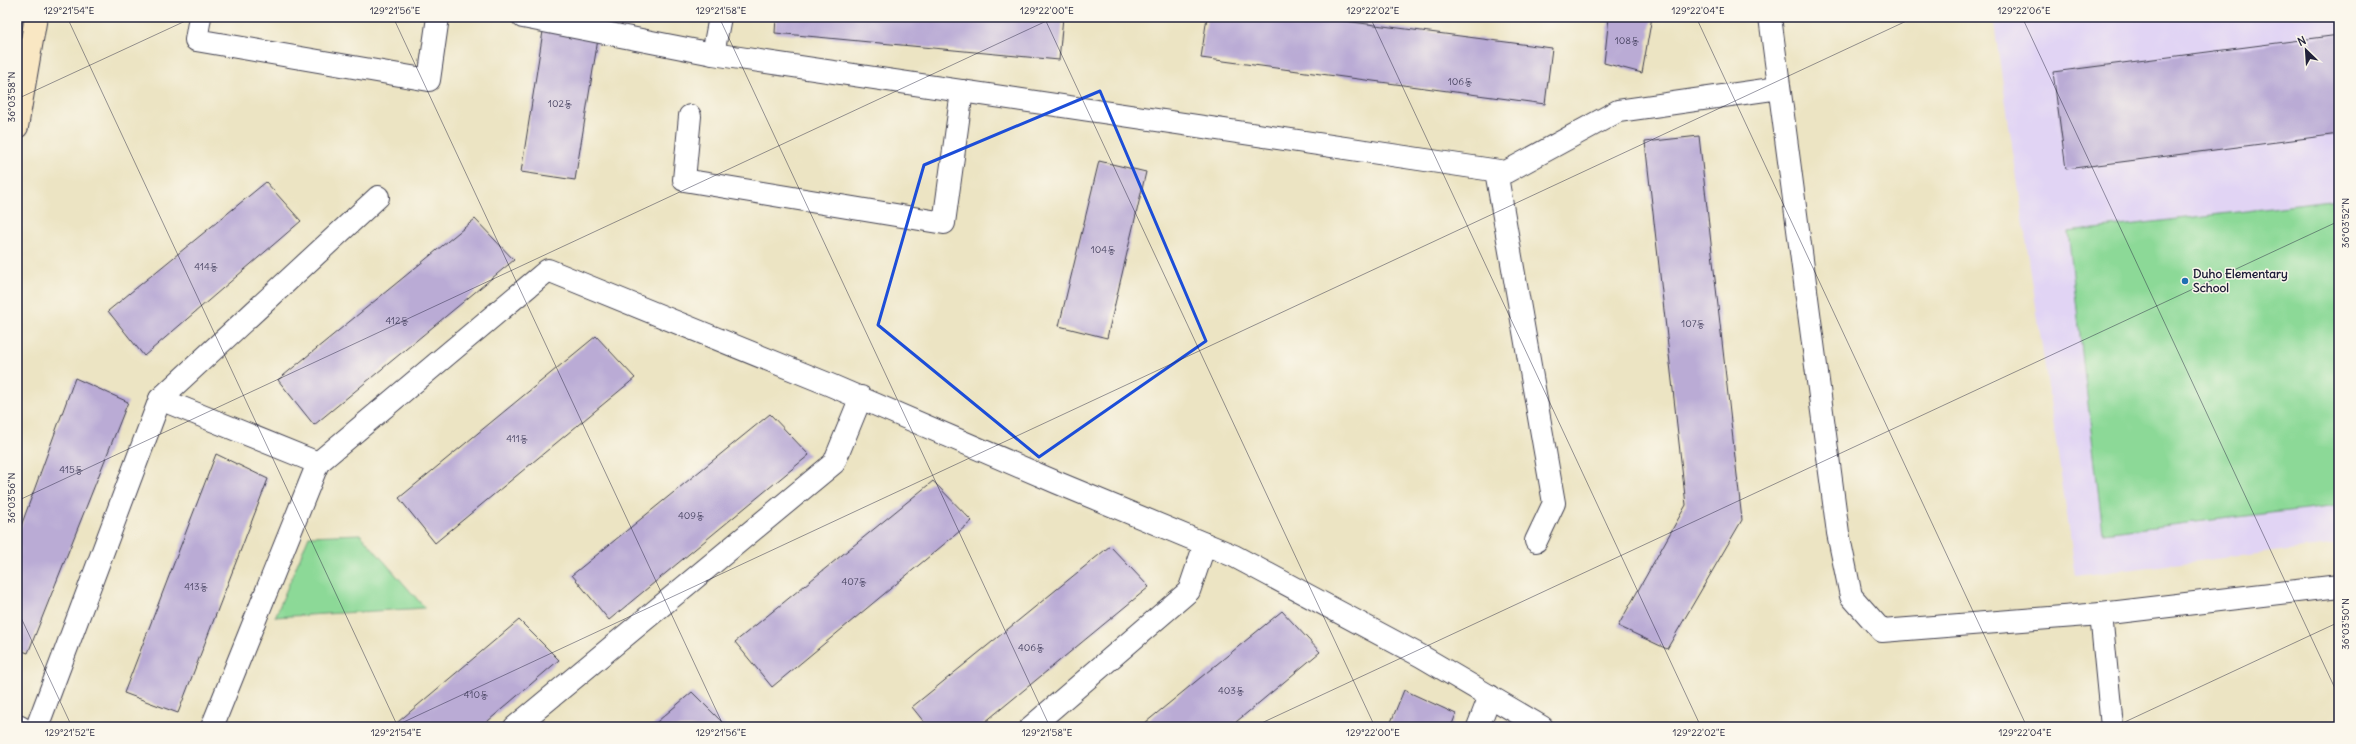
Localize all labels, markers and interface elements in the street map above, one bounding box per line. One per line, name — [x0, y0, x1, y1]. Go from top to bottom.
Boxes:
text: 129°21'54"E — [44, 4, 94, 17]
text: 129°21'56"E — [370, 4, 420, 17]
text: 129°21'58"E — [696, 4, 746, 17]
text: 129°22'00"E — [1020, 4, 1074, 17]
text: 129°22'02"E — [1347, 4, 1399, 17]
text: 129°22'04"E — [1671, 4, 1725, 17]
text: 129°22'06"E — [1997, 4, 2051, 17]
north arrow — [2286, 30, 2326, 70]
text: N — [2295, 33, 2308, 49]
house number: 108동 — [1615, 34, 1639, 47]
text: 36°03'58"N — [5, 72, 18, 122]
house number: 106동 — [1448, 75, 1472, 88]
house number: 102동 — [548, 97, 572, 110]
text: 36°03'52"N — [2339, 198, 2352, 248]
house number: 104동 — [1091, 243, 1115, 256]
house number: 414동 — [194, 260, 218, 273]
place label: Duho Elementary School — [2193, 266, 2288, 295]
marker: Duho Elementary School — [2180, 276, 2190, 286]
house number: 412동 — [385, 314, 409, 327]
house number: 107동 — [1681, 317, 1705, 330]
house number: 411동 — [506, 432, 528, 445]
house number: 415동 — [59, 463, 83, 476]
text: 36°03'56"N — [5, 473, 18, 523]
house number: 409동 — [678, 509, 704, 522]
house number: 407동 — [841, 575, 867, 588]
house number: 413동 — [184, 580, 208, 593]
text: 36°03'50"N — [2339, 598, 2352, 650]
house number: 406동 — [1018, 641, 1044, 654]
house number: 403동 — [1218, 684, 1244, 697]
house number: 410동 — [464, 688, 488, 701]
text: 129°21'52"E — [45, 726, 95, 739]
text: 129°21'54"E — [371, 726, 421, 739]
text: 129°21'56"E — [696, 726, 746, 739]
text: 129°21'58"E — [1022, 726, 1072, 739]
text: 129°22'00"E — [1346, 726, 1400, 739]
text: 129°22'02"E — [1673, 726, 1725, 739]
text: 129°22'04"E — [1998, 726, 2052, 739]

